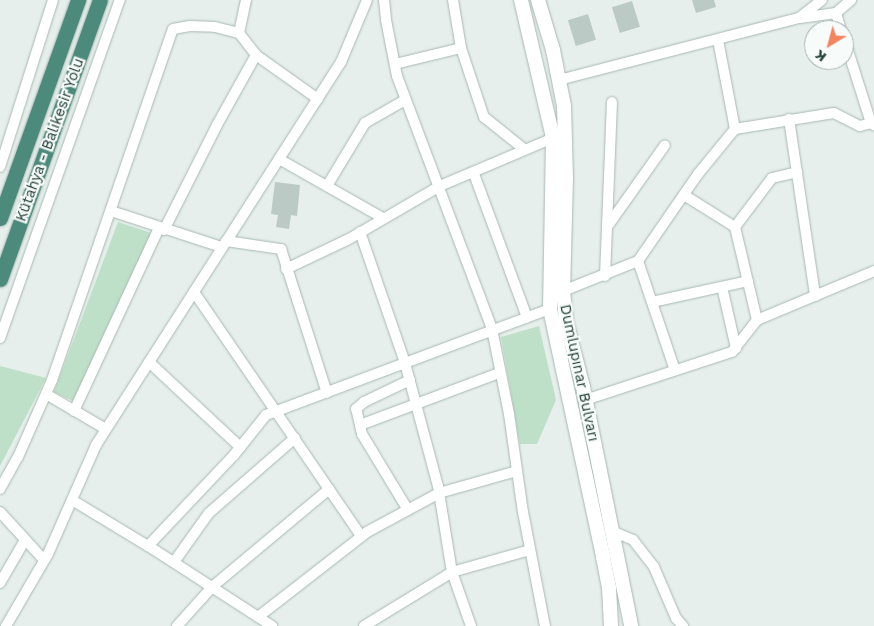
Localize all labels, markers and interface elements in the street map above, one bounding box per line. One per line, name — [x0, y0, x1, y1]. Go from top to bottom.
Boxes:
north arrow — [804, 20, 854, 70]
text: K — [812, 47, 829, 65]
street label: Kütahya - Balıkesir Yolu — [12, 55, 88, 225]
street label: Dumlupınar Bulvarı — [556, 303, 602, 443]

